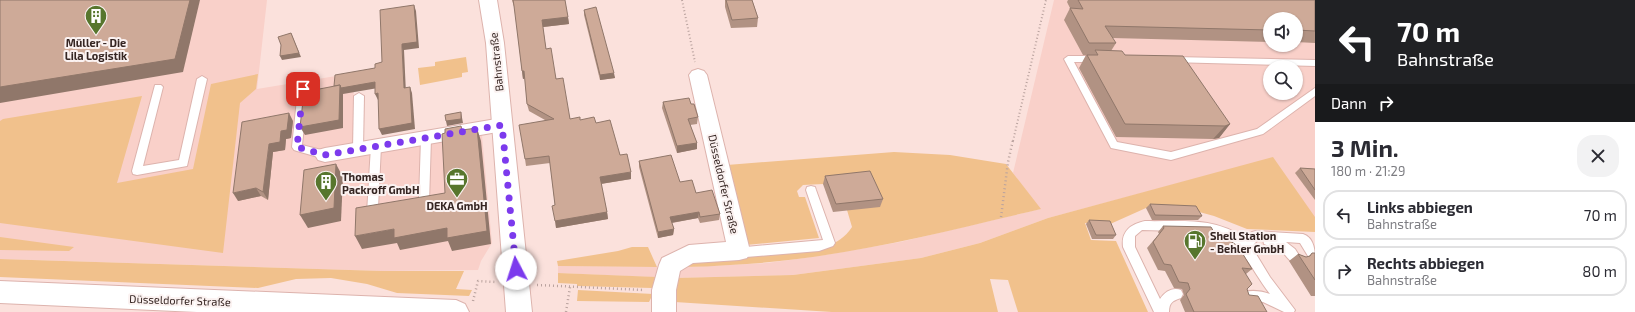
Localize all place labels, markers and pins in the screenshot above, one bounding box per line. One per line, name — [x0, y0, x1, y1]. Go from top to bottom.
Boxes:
building icon: Müller - Die Lila Logistik — [83, 3, 109, 36]
place label: Müller - Die Lila Logistik — [65, 36, 128, 62]
pin — [286, 72, 320, 106]
office icon: DEKA GmbH — [444, 166, 470, 199]
building icon: Thomas Packroff GmbH — [313, 169, 339, 202]
place label: Thomas Packroff GmbH — [342, 170, 420, 196]
place label: DEKA GmbH — [426, 199, 488, 212]
fuel station icon: Shell Station - Behler GmbH — [1182, 228, 1208, 261]
place label: Shell Station - Behler GmbH — [1210, 229, 1284, 255]

